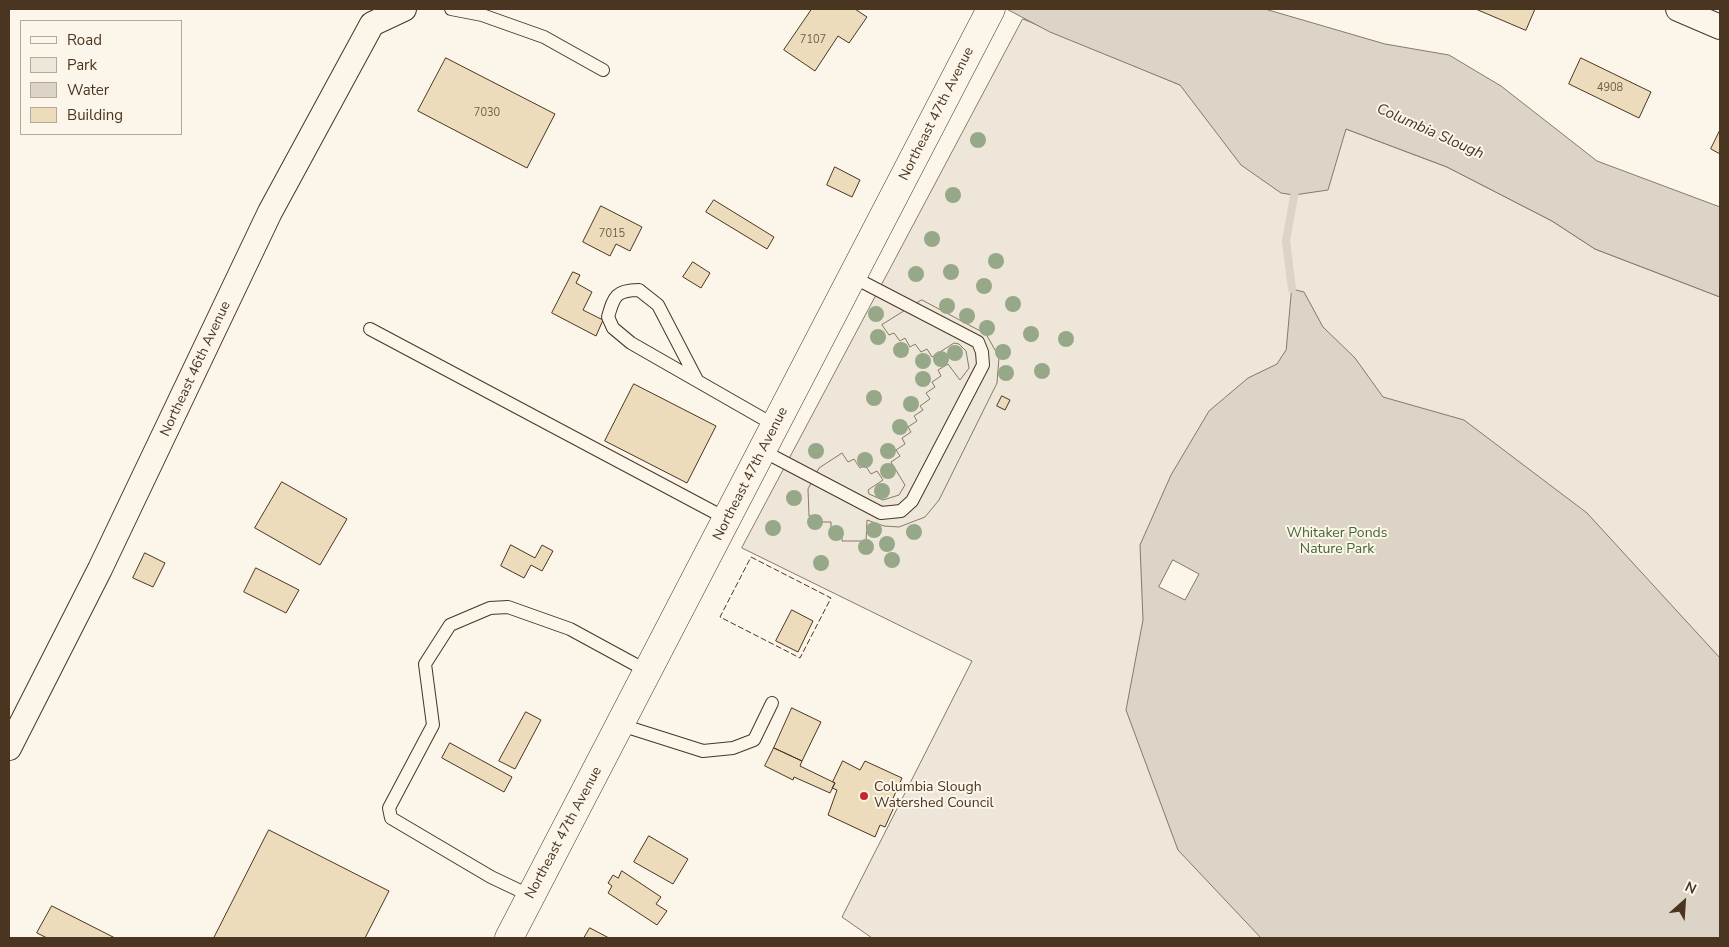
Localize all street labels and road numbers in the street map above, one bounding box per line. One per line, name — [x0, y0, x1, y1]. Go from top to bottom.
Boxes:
street label: Northeast 47th Avenue — [896, 45, 978, 183]
street label: Northeast 46th Avenue — [157, 299, 235, 439]
street label: Northeast 47th Avenue — [710, 405, 792, 543]
street label: Northeast 47th Avenue — [522, 764, 606, 902]

